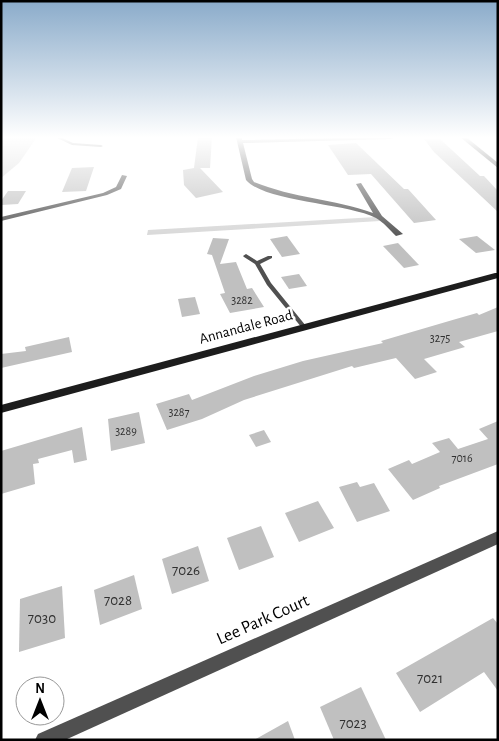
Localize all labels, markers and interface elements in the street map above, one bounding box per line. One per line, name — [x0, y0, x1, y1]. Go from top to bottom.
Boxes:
house number: 3282 — [231, 294, 253, 306]
street label: Annandale Road — [198, 307, 295, 347]
house number: 3275 — [430, 332, 450, 344]
house number: 3287 — [168, 406, 190, 418]
house number: 3289 — [115, 425, 137, 437]
house number: 7016 — [451, 452, 473, 464]
house number: 7026 — [172, 563, 200, 578]
street label: Lee Park Court — [214, 591, 312, 648]
house number: 7028 — [104, 593, 132, 608]
house number: 7030 — [28, 611, 56, 626]
house number: 7021 — [417, 671, 443, 686]
north arrow — [15, 676, 65, 726]
text: N — [35, 682, 45, 696]
house number: 7023 — [339, 716, 367, 731]

